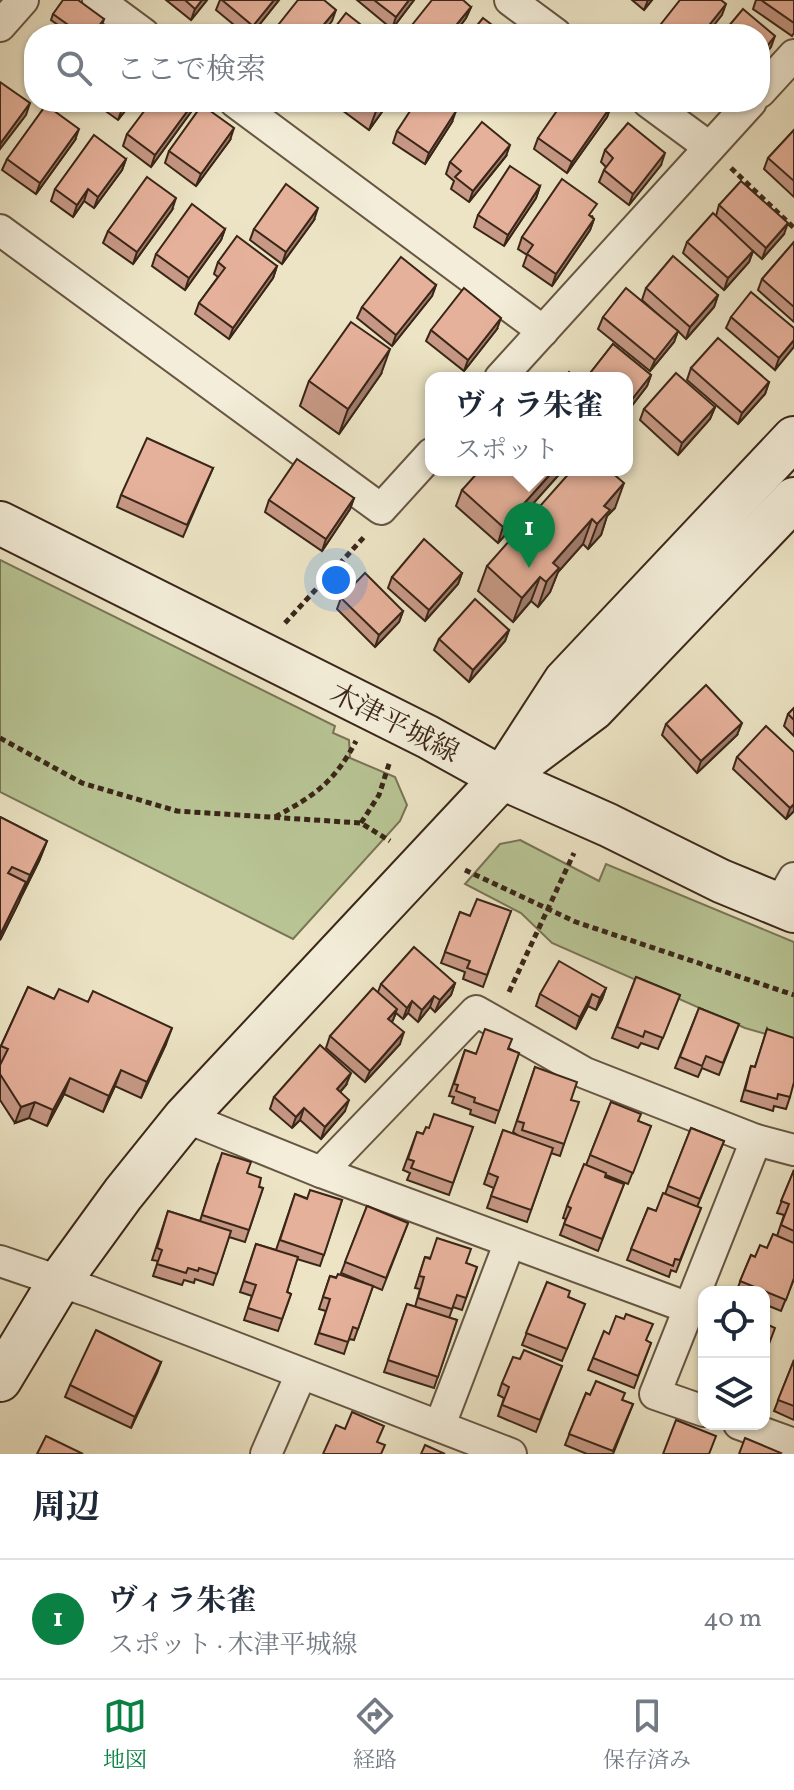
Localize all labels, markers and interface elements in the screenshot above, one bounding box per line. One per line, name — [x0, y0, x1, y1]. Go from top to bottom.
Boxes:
search box — [24, 24, 770, 112]
icon: search — [52, 46, 96, 90]
text: ここで検索 — [116, 50, 266, 92]
popup — [425, 372, 633, 476]
text: ヴィラ朱雀 — [455, 386, 603, 428]
text: スポット — [455, 433, 559, 469]
pin: 1 — [503, 502, 555, 568]
your location — [316, 560, 356, 600]
street label: 木津平城線 — [323, 675, 465, 773]
map controls — [698, 1286, 770, 1430]
button: locate — [698, 1286, 770, 1358]
button: layers — [698, 1358, 770, 1430]
text: 周辺 — [32, 1486, 100, 1533]
text: ヴィラ朱雀 — [108, 1581, 256, 1623]
text: 1 — [53, 1601, 63, 1637]
text: 40 m — [703, 1601, 762, 1637]
text: スポット · 木津平城線 — [108, 1628, 358, 1664]
tab: 地図 — [103, 1694, 147, 1777]
tab: 経路 — [353, 1694, 397, 1777]
tab: 保存済み — [603, 1694, 691, 1777]

